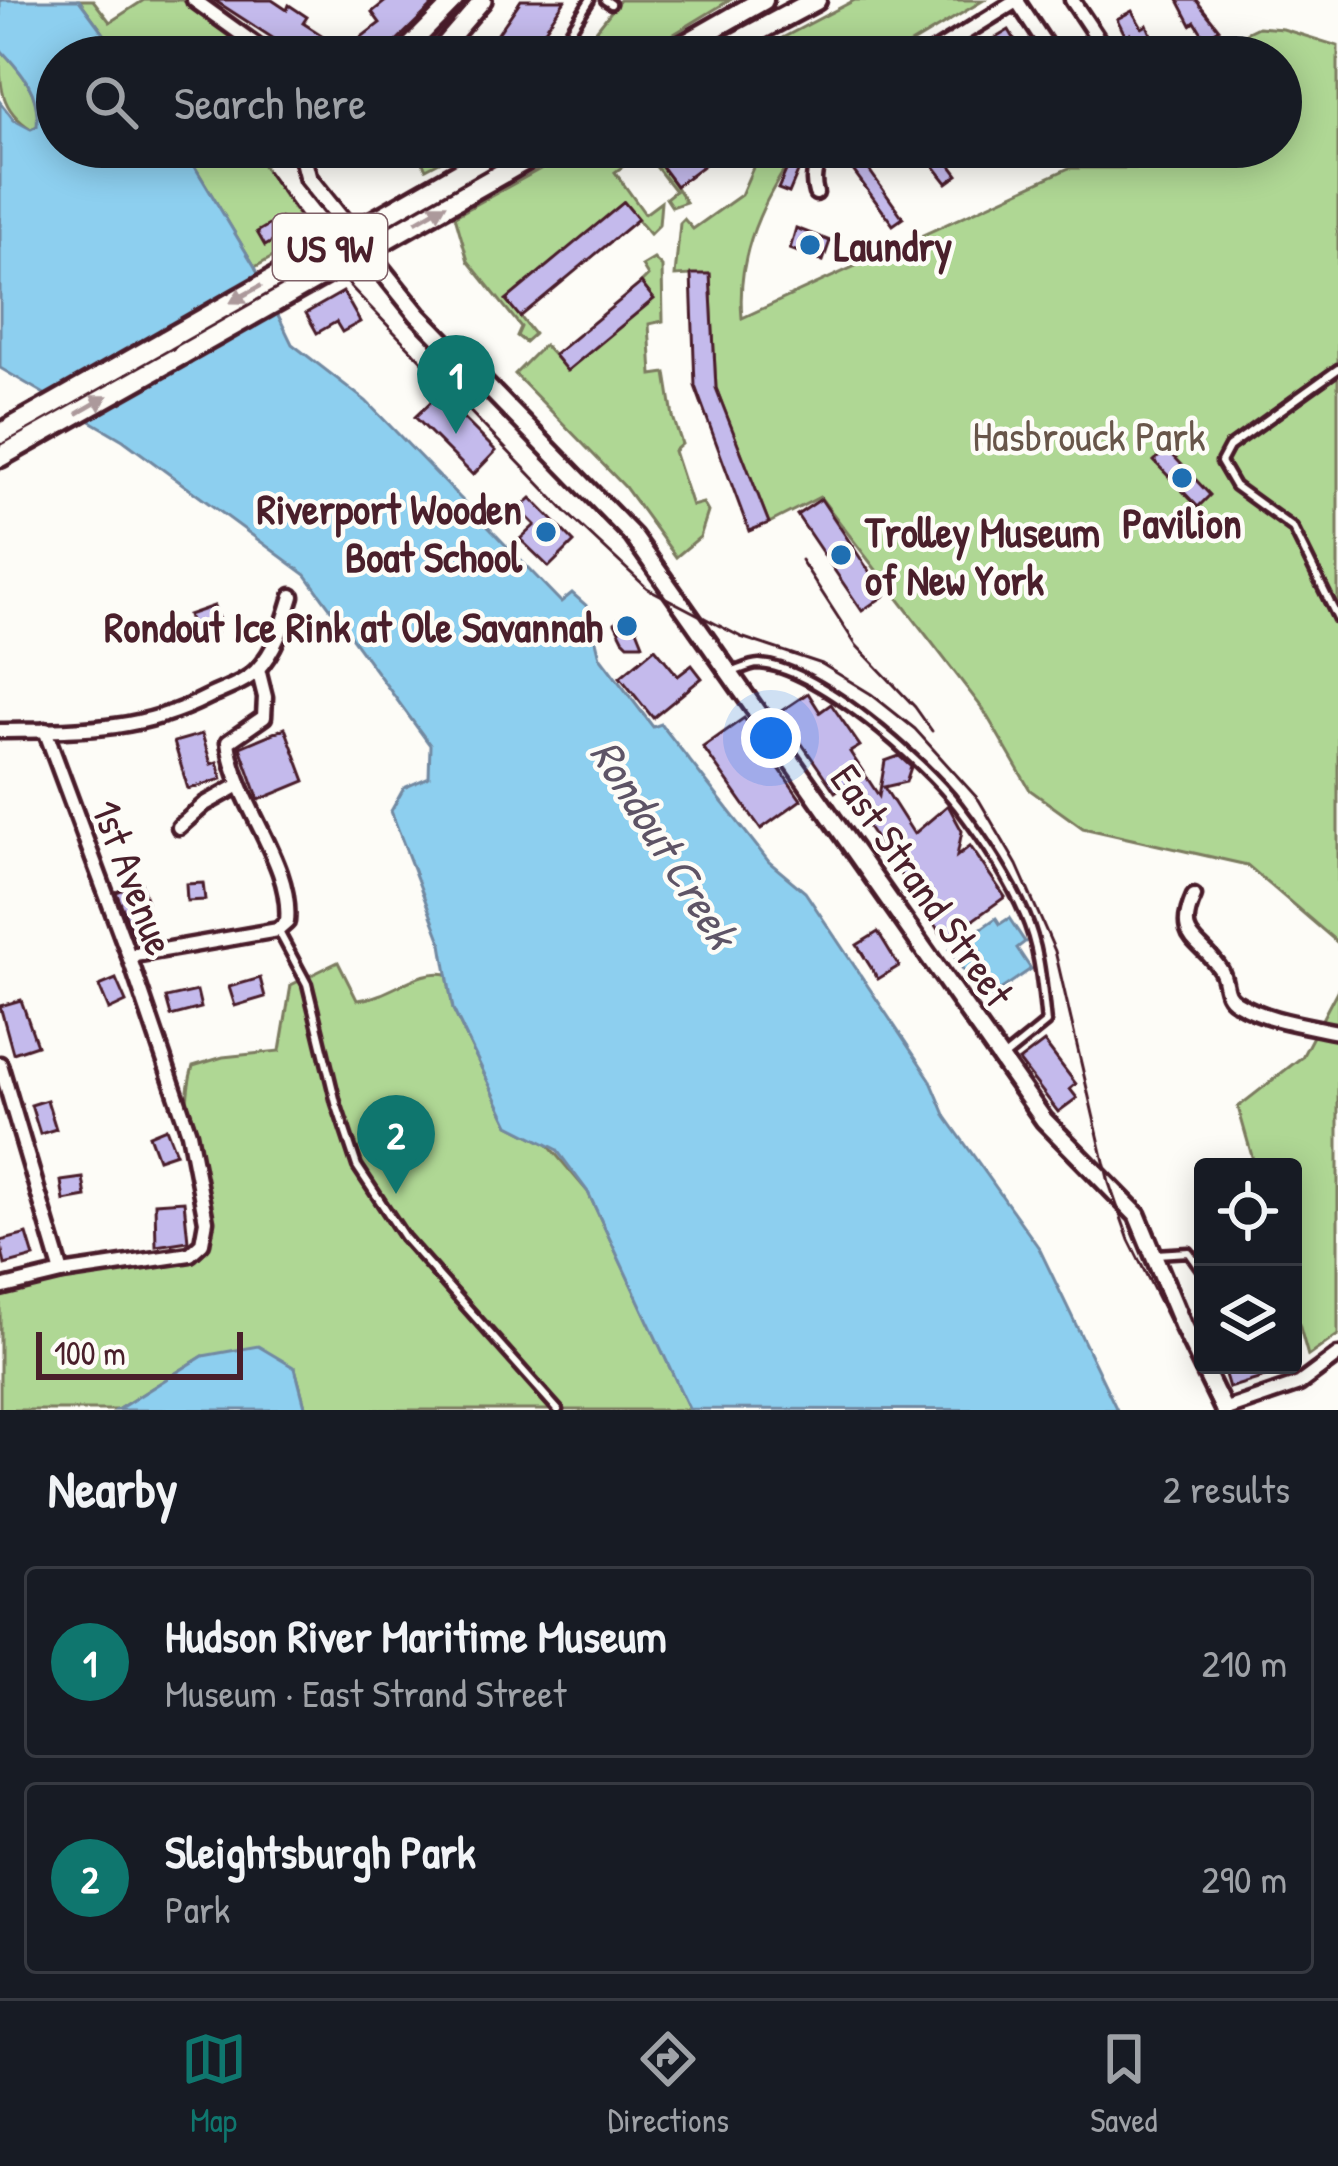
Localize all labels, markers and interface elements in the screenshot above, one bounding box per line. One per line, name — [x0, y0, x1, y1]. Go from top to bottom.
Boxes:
search box — [36, 36, 1302, 168]
icon: search — [78, 69, 144, 135]
text: Search here — [174, 72, 366, 133]
one-way arrow — [414, 203, 448, 224]
road number: US 9W — [273, 214, 387, 280]
place label: Laundry — [834, 217, 952, 275]
marker: Laundry — [797, 232, 823, 258]
one-way arrow — [230, 283, 263, 304]
pin: 1 — [417, 335, 495, 434]
one-way arrow — [75, 396, 108, 417]
park label: Hasbrouck Park — [972, 407, 1206, 464]
marker: Pavilion — [1169, 465, 1195, 491]
place label: Riverport Wooden Boat School — [257, 480, 523, 585]
place label: Pavilion — [1122, 494, 1242, 551]
place label: Trolley Museum of New York — [864, 503, 1100, 608]
marker: Riverport Wooden Boat School — [533, 519, 559, 545]
marker: Trolley Museum of New York — [828, 542, 854, 568]
place label: Rondout Ice Rink at Ole Savannah — [104, 598, 603, 655]
marker: Rondout Ice Rink at Ole Savannah — [614, 613, 640, 639]
your location — [741, 708, 801, 768]
water label: Rondout Creek — [577, 727, 755, 962]
street label: East Strand Street — [818, 752, 1028, 1018]
street label: 1st Avenue — [78, 791, 190, 963]
pin: 2 — [357, 1095, 435, 1194]
map controls — [1194, 1158, 1302, 1374]
button: locate — [1194, 1158, 1302, 1266]
button: layers — [1194, 1266, 1302, 1374]
scale bar — [36, 1326, 243, 1379]
text: 100 m — [54, 1331, 126, 1375]
text: Nearby — [48, 1454, 178, 1523]
text: 2 results — [1163, 1462, 1290, 1515]
text: Hudson River Maritime Museum — [165, 1605, 667, 1666]
text: 1 — [83, 1636, 97, 1689]
text: 210 m — [1202, 1636, 1287, 1689]
text: Museum · East Strand Street — [165, 1666, 566, 1719]
text: Sleightsburgh Park — [165, 1821, 476, 1882]
text: 2 — [81, 1852, 99, 1905]
text: 290 m — [1201, 1852, 1287, 1905]
text: Park — [165, 1882, 230, 1935]
tab: Map — [181, 2026, 247, 2142]
tab: Directions — [608, 2026, 729, 2142]
tab: Saved — [1090, 2026, 1157, 2142]

